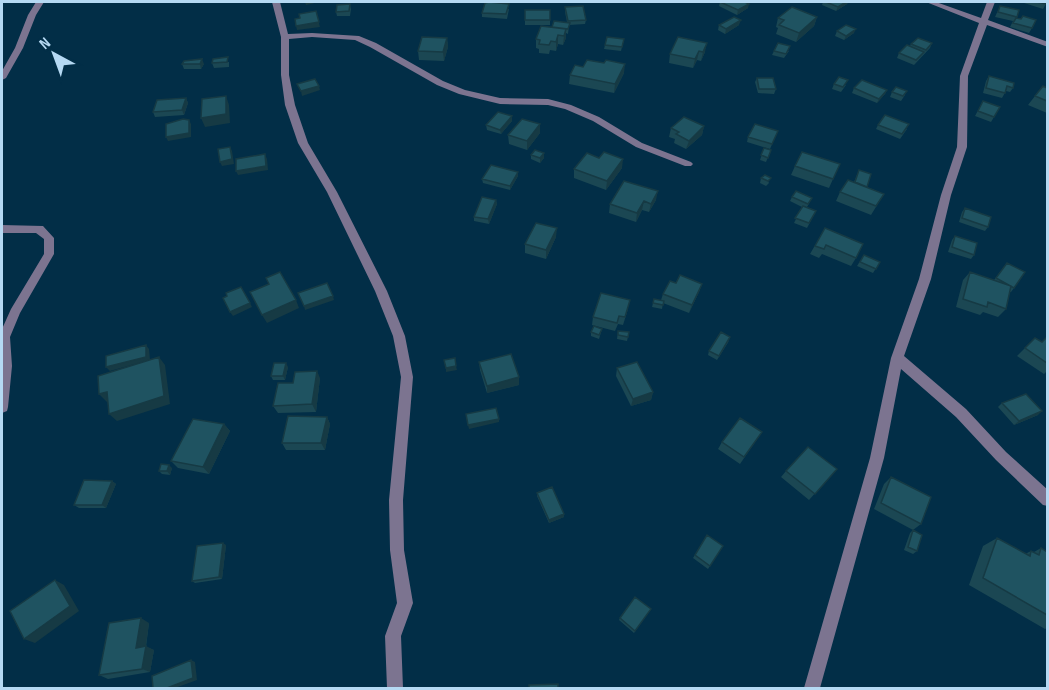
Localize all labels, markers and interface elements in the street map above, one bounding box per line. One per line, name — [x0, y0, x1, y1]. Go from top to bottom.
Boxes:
north arrow — [24, 24, 84, 84]
text: N — [36, 34, 55, 54]

